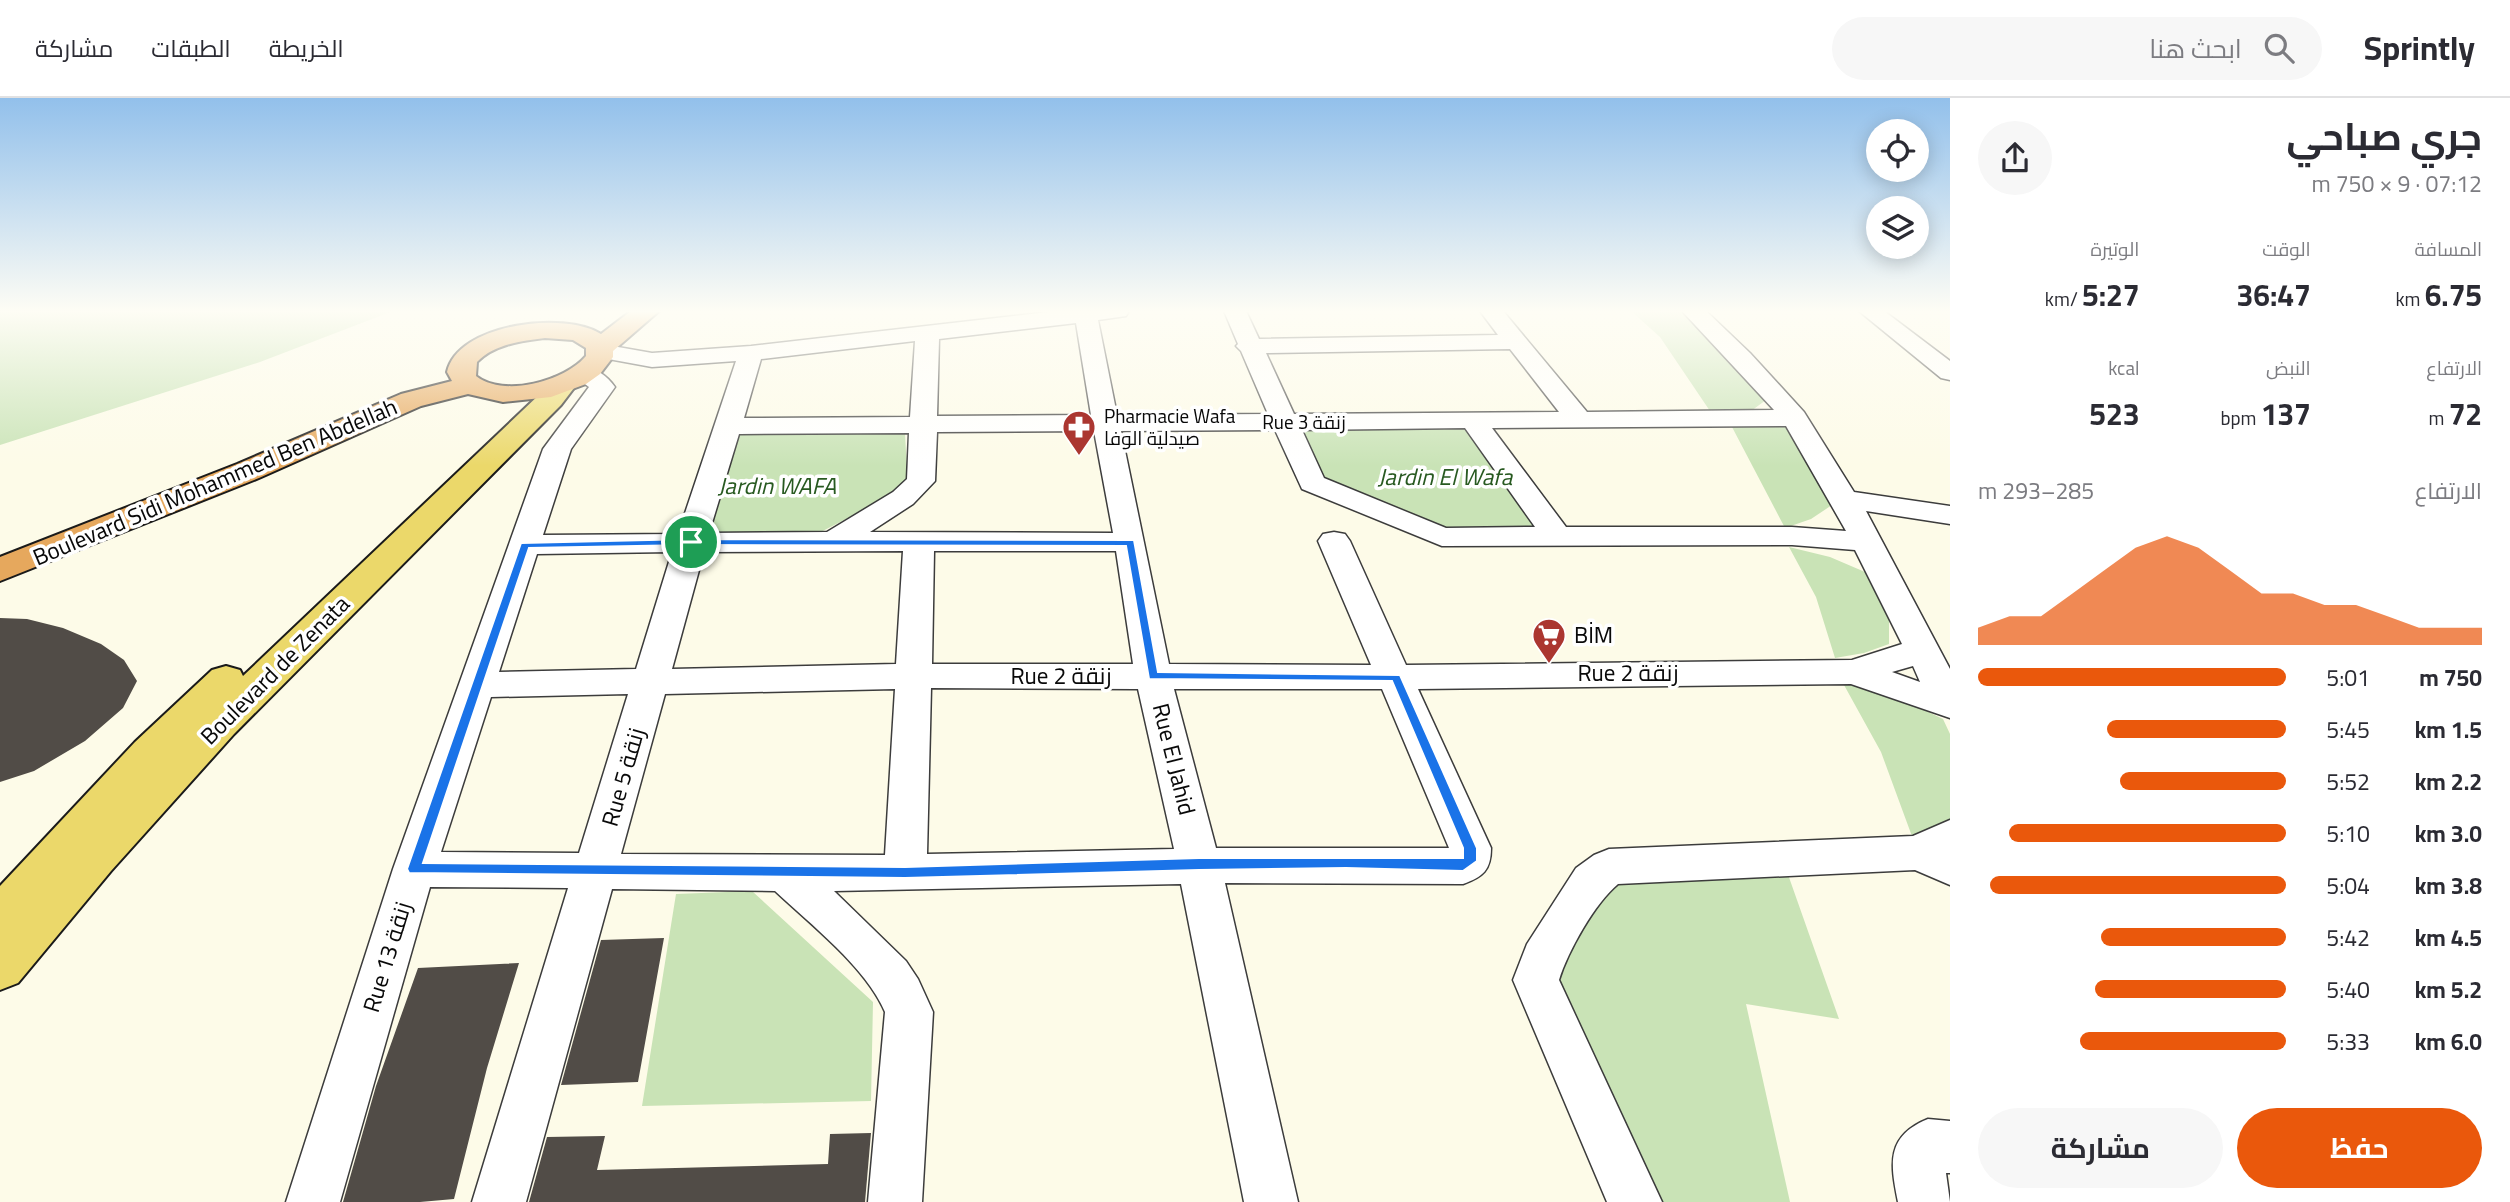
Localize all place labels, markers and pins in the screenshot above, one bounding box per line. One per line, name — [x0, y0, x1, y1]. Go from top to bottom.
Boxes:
place label: Pharmacie Wafa صيدلية الوفا — [1104, 398, 1236, 456]
pharmacy icon: Pharmacie Wafa صيدلية الوفا — [1060, 408, 1098, 457]
pin — [661, 512, 721, 572]
place label: BİM — [1574, 613, 1613, 656]
supermarket icon: BİM — [1530, 616, 1568, 665]

